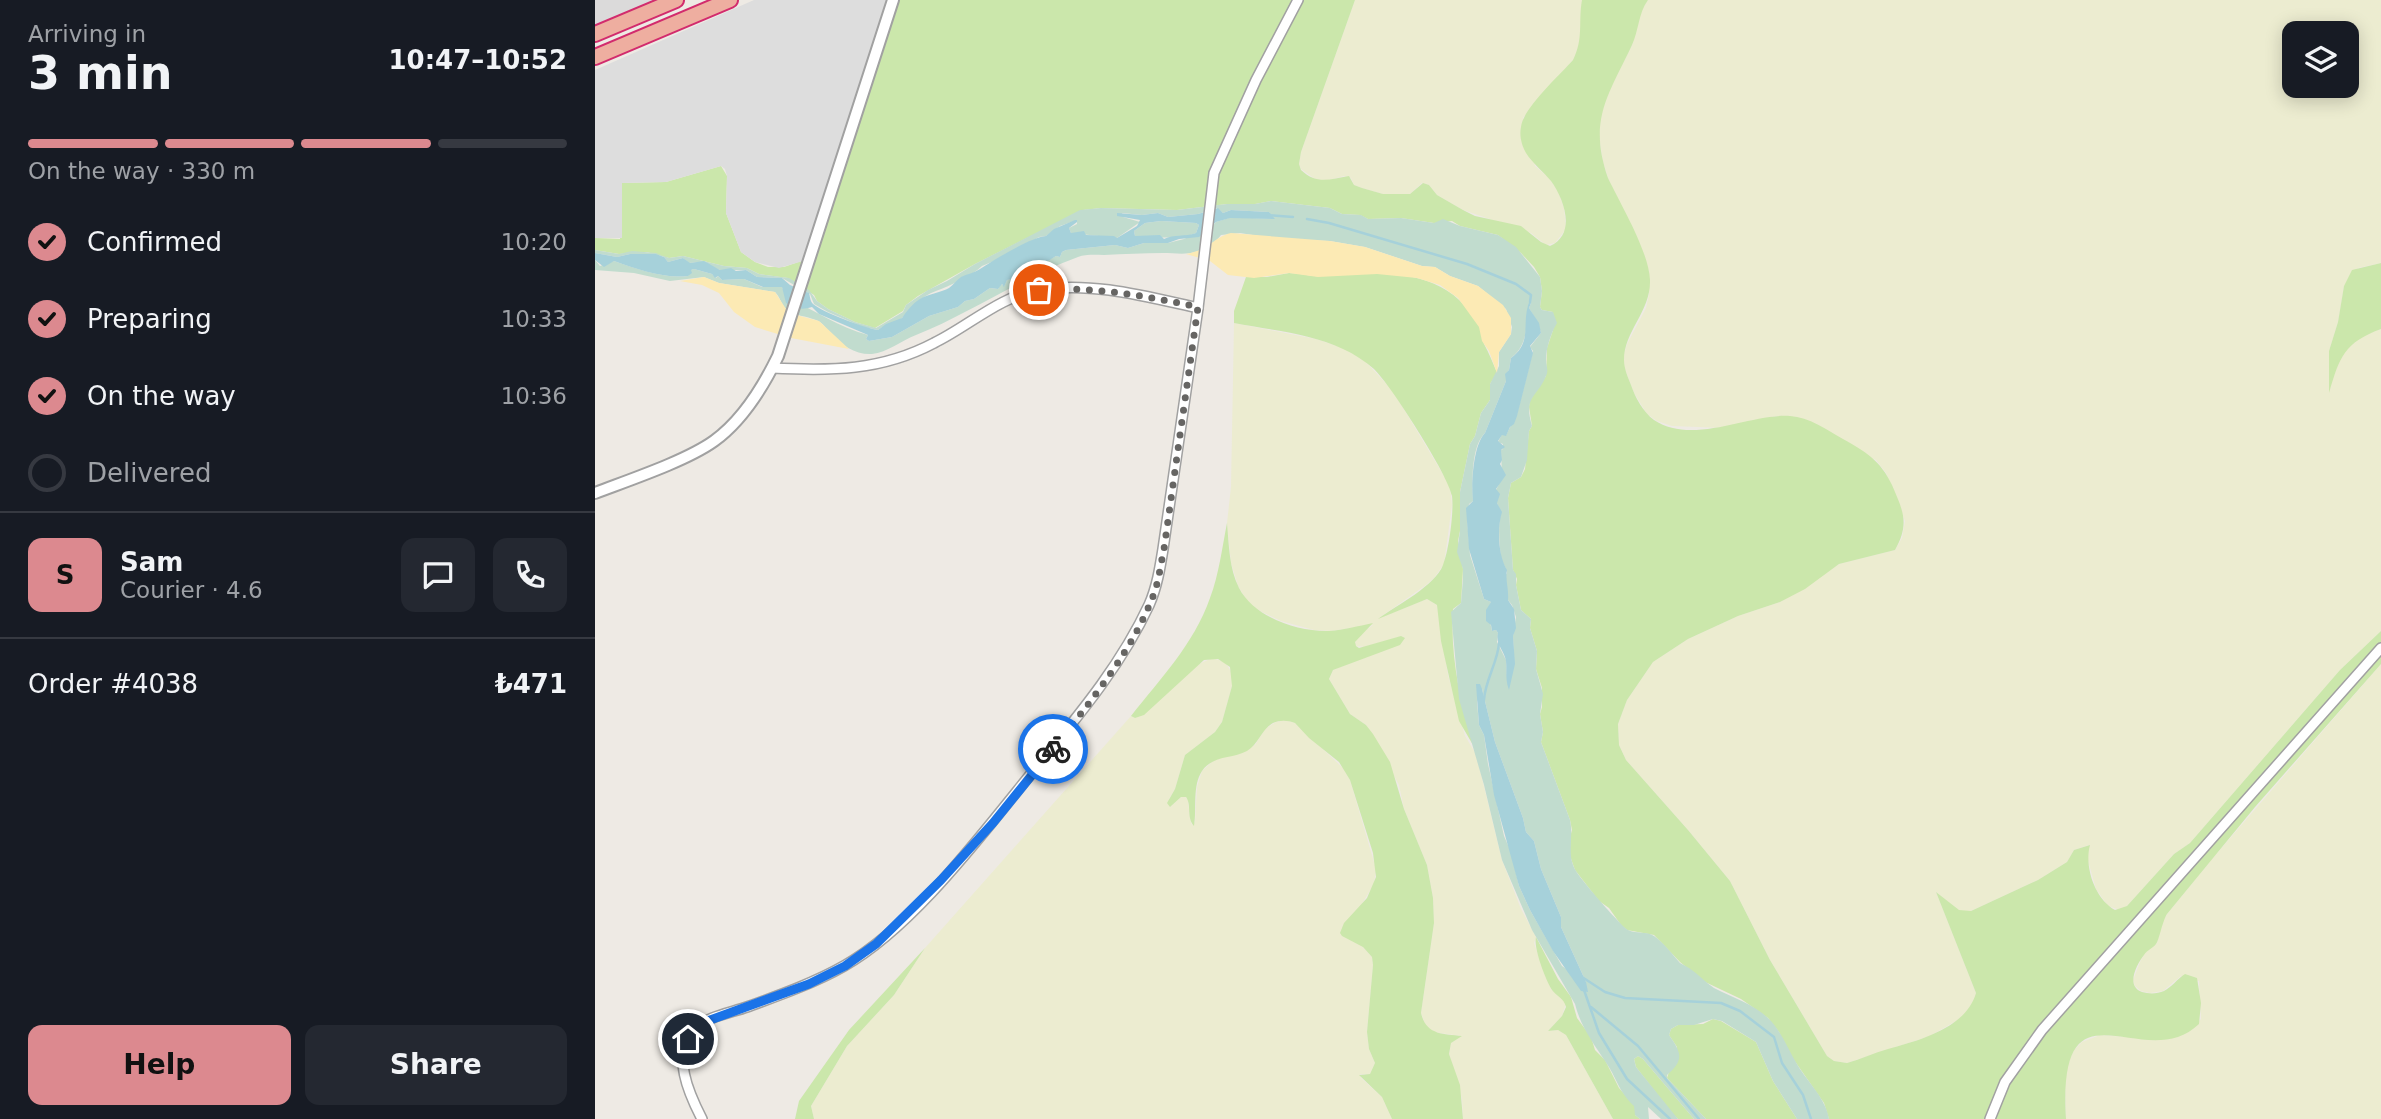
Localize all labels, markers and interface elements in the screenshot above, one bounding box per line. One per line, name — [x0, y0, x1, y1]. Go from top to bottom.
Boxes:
text: Arriving in — [28, 21, 146, 47]
map controls — [2282, 21, 2359, 98]
button: layers — [2282, 21, 2359, 98]
text: 10:47–10:52 — [388, 45, 567, 75]
text: 3 min — [28, 46, 172, 100]
text: On the way · 330 m — [28, 158, 255, 184]
icon: check — [28, 223, 66, 261]
text: Confirmed — [87, 227, 222, 257]
text: 10:20 — [501, 229, 567, 255]
pin — [1009, 260, 1069, 320]
icon: bag — [1020, 271, 1058, 309]
icon: check — [28, 300, 66, 338]
text: Preparing — [87, 304, 212, 334]
text: 10:33 — [501, 306, 567, 332]
icon: check — [28, 377, 66, 415]
text: On the way — [87, 381, 236, 411]
text: 10:36 — [501, 383, 567, 409]
text: Delivered — [87, 458, 211, 488]
button: chat — [401, 538, 475, 612]
button: phone — [493, 538, 567, 612]
text: Sam — [120, 547, 183, 577]
text: S — [56, 560, 74, 590]
text: Courier · 4.6 — [120, 577, 263, 603]
text: Order #4038 — [28, 669, 198, 699]
text: ₺471 — [495, 669, 567, 699]
courier — [1018, 714, 1088, 784]
icon: bike — [1034, 730, 1072, 768]
pin — [658, 1009, 718, 1069]
icon: home — [669, 1020, 707, 1058]
button: Help — [28, 1025, 291, 1105]
button: Share — [305, 1025, 567, 1105]

